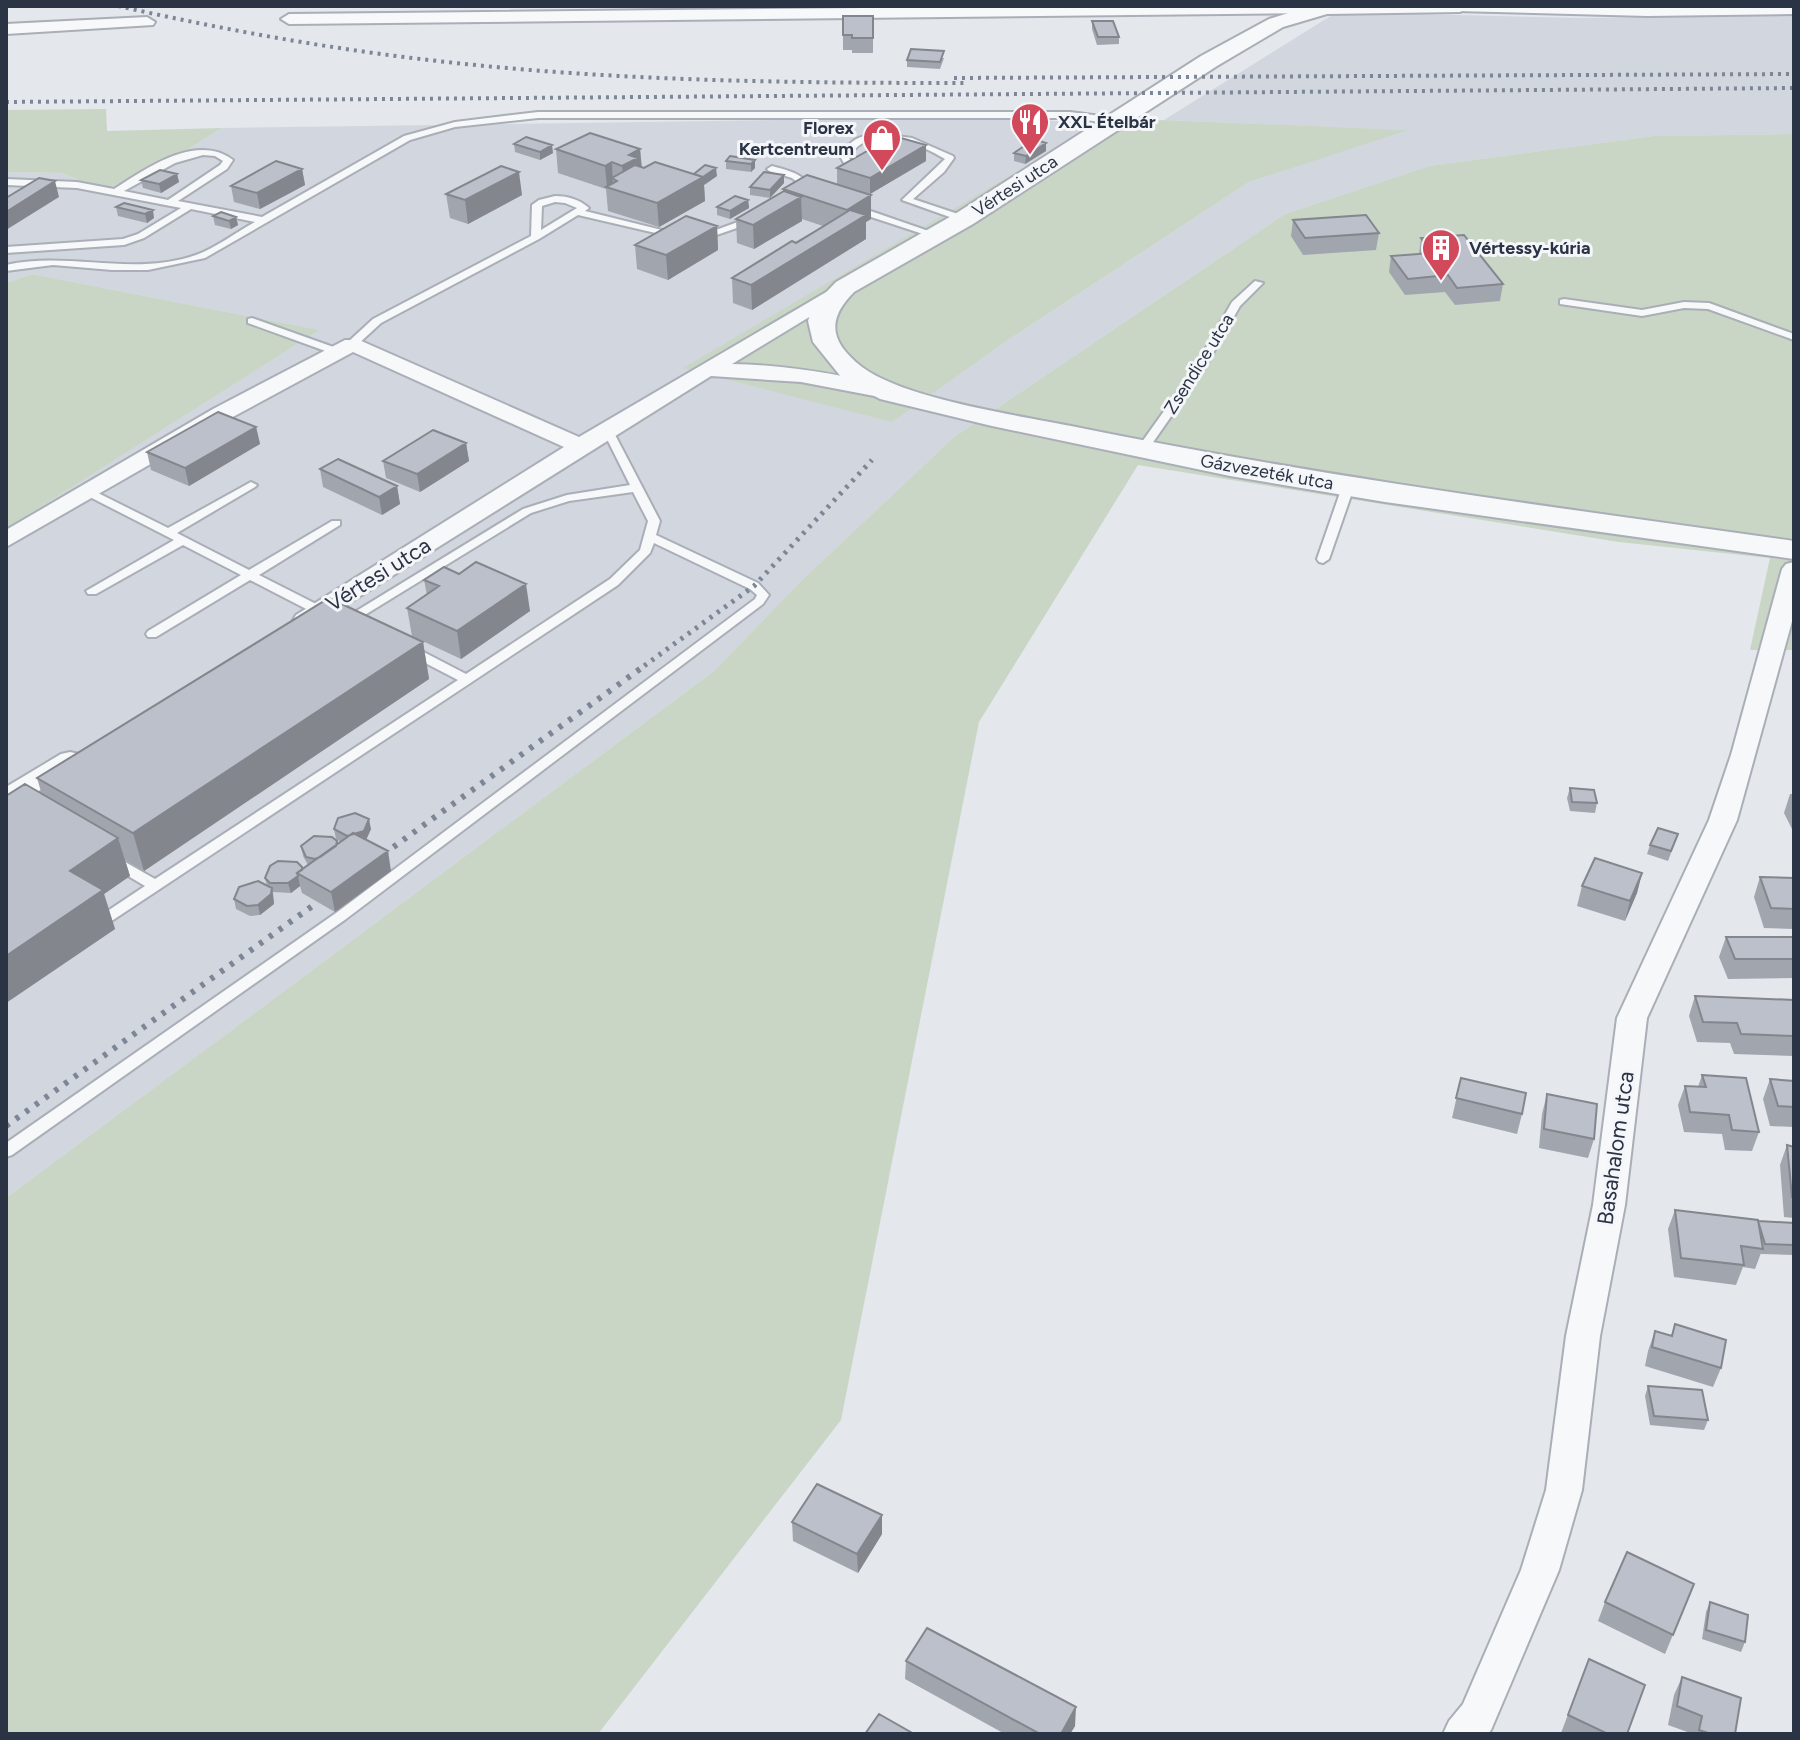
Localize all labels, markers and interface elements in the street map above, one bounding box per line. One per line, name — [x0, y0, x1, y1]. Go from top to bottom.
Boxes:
restaurant icon: XXL Ételbár — [1009, 101, 1051, 156]
place label: XXL Ételbár — [1058, 111, 1156, 133]
place label: Florex Kertcentreum — [739, 117, 854, 160]
shop icon: Florex Kertcentreum — [861, 117, 903, 172]
street label: Vértesi utca — [968, 150, 1062, 222]
building icon: Vértessy-kúria — [1420, 227, 1462, 282]
place label: Vértessy-kúria — [1469, 237, 1591, 259]
street label: Zsendice utca — [1159, 310, 1239, 418]
street label: Gázvezeték utca — [1199, 449, 1335, 495]
street label: Vértesi utca — [321, 532, 436, 617]
street label: Basahalom utca — [1591, 1069, 1640, 1227]

